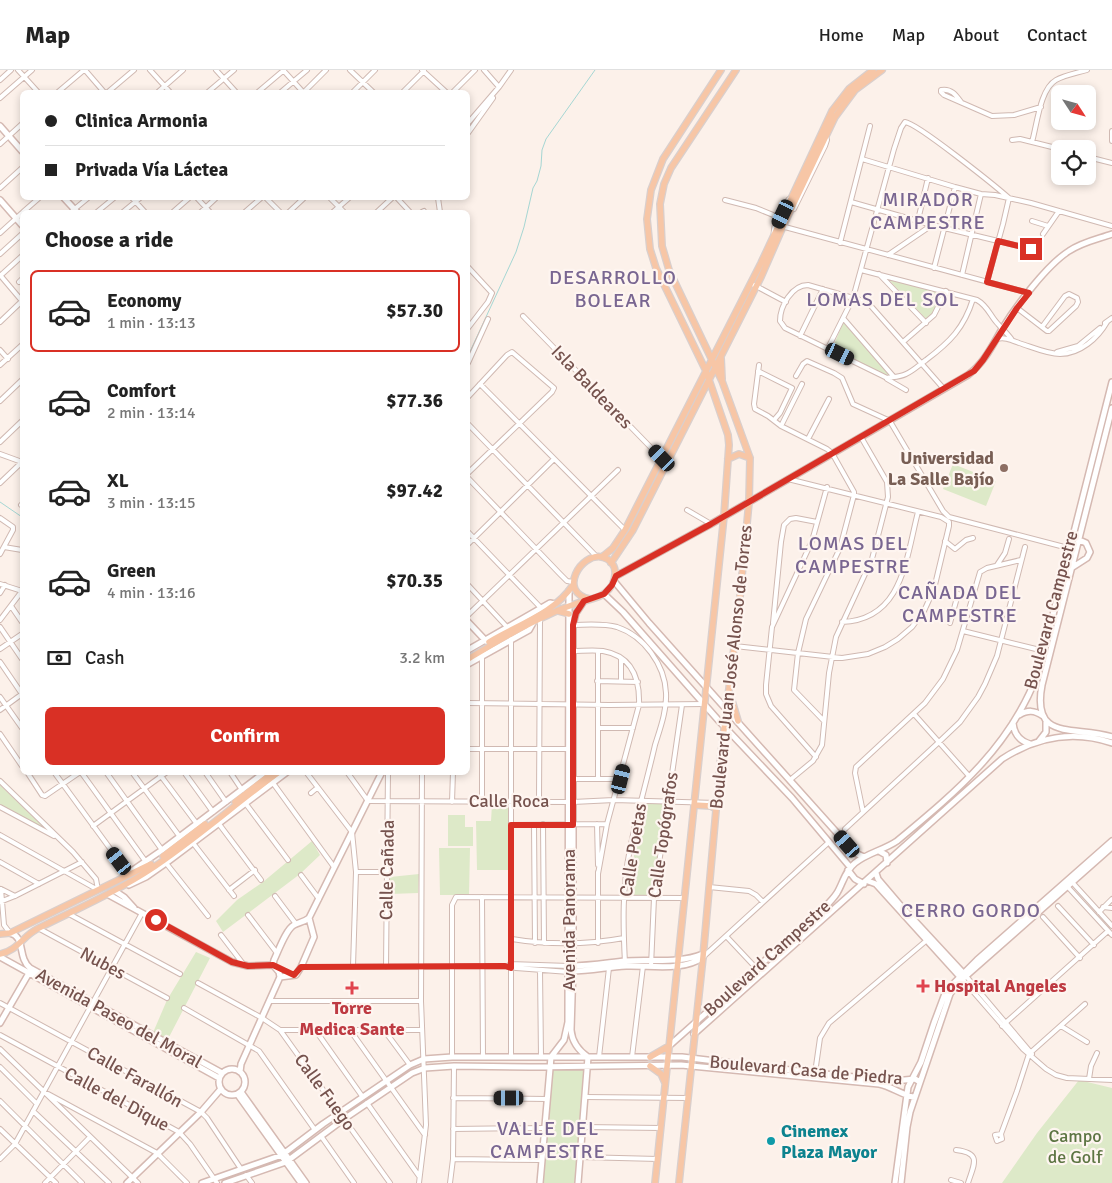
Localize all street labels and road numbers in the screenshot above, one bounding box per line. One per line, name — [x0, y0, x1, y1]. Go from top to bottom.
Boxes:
street label: Isla Baldeares — [547, 341, 637, 433]
street label: Boulevard Juan José Alonso de Torres — [705, 524, 757, 810]
street label: Boulevard Campestre — [1019, 528, 1083, 692]
street label: Calle Topógrafos — [643, 771, 683, 899]
street label: Calle Roca — [469, 790, 549, 812]
street label: Calle Poetas — [615, 802, 651, 898]
street label: Calle Cañada — [375, 820, 399, 920]
street label: Avenida Panorama — [558, 849, 580, 991]
street label: Boulevard Campestre — [699, 895, 835, 1021]
street label: Nubes — [76, 942, 130, 984]
street label: Avenida Paseo del Moral — [32, 963, 206, 1073]
street label: Calle Farallón — [83, 1042, 187, 1112]
street label: Calle Fuego — [290, 1049, 360, 1135]
street label: Boulevard Casa de Piedra — [708, 1051, 904, 1089]
street label: Calle del Dique — [61, 1062, 173, 1136]

